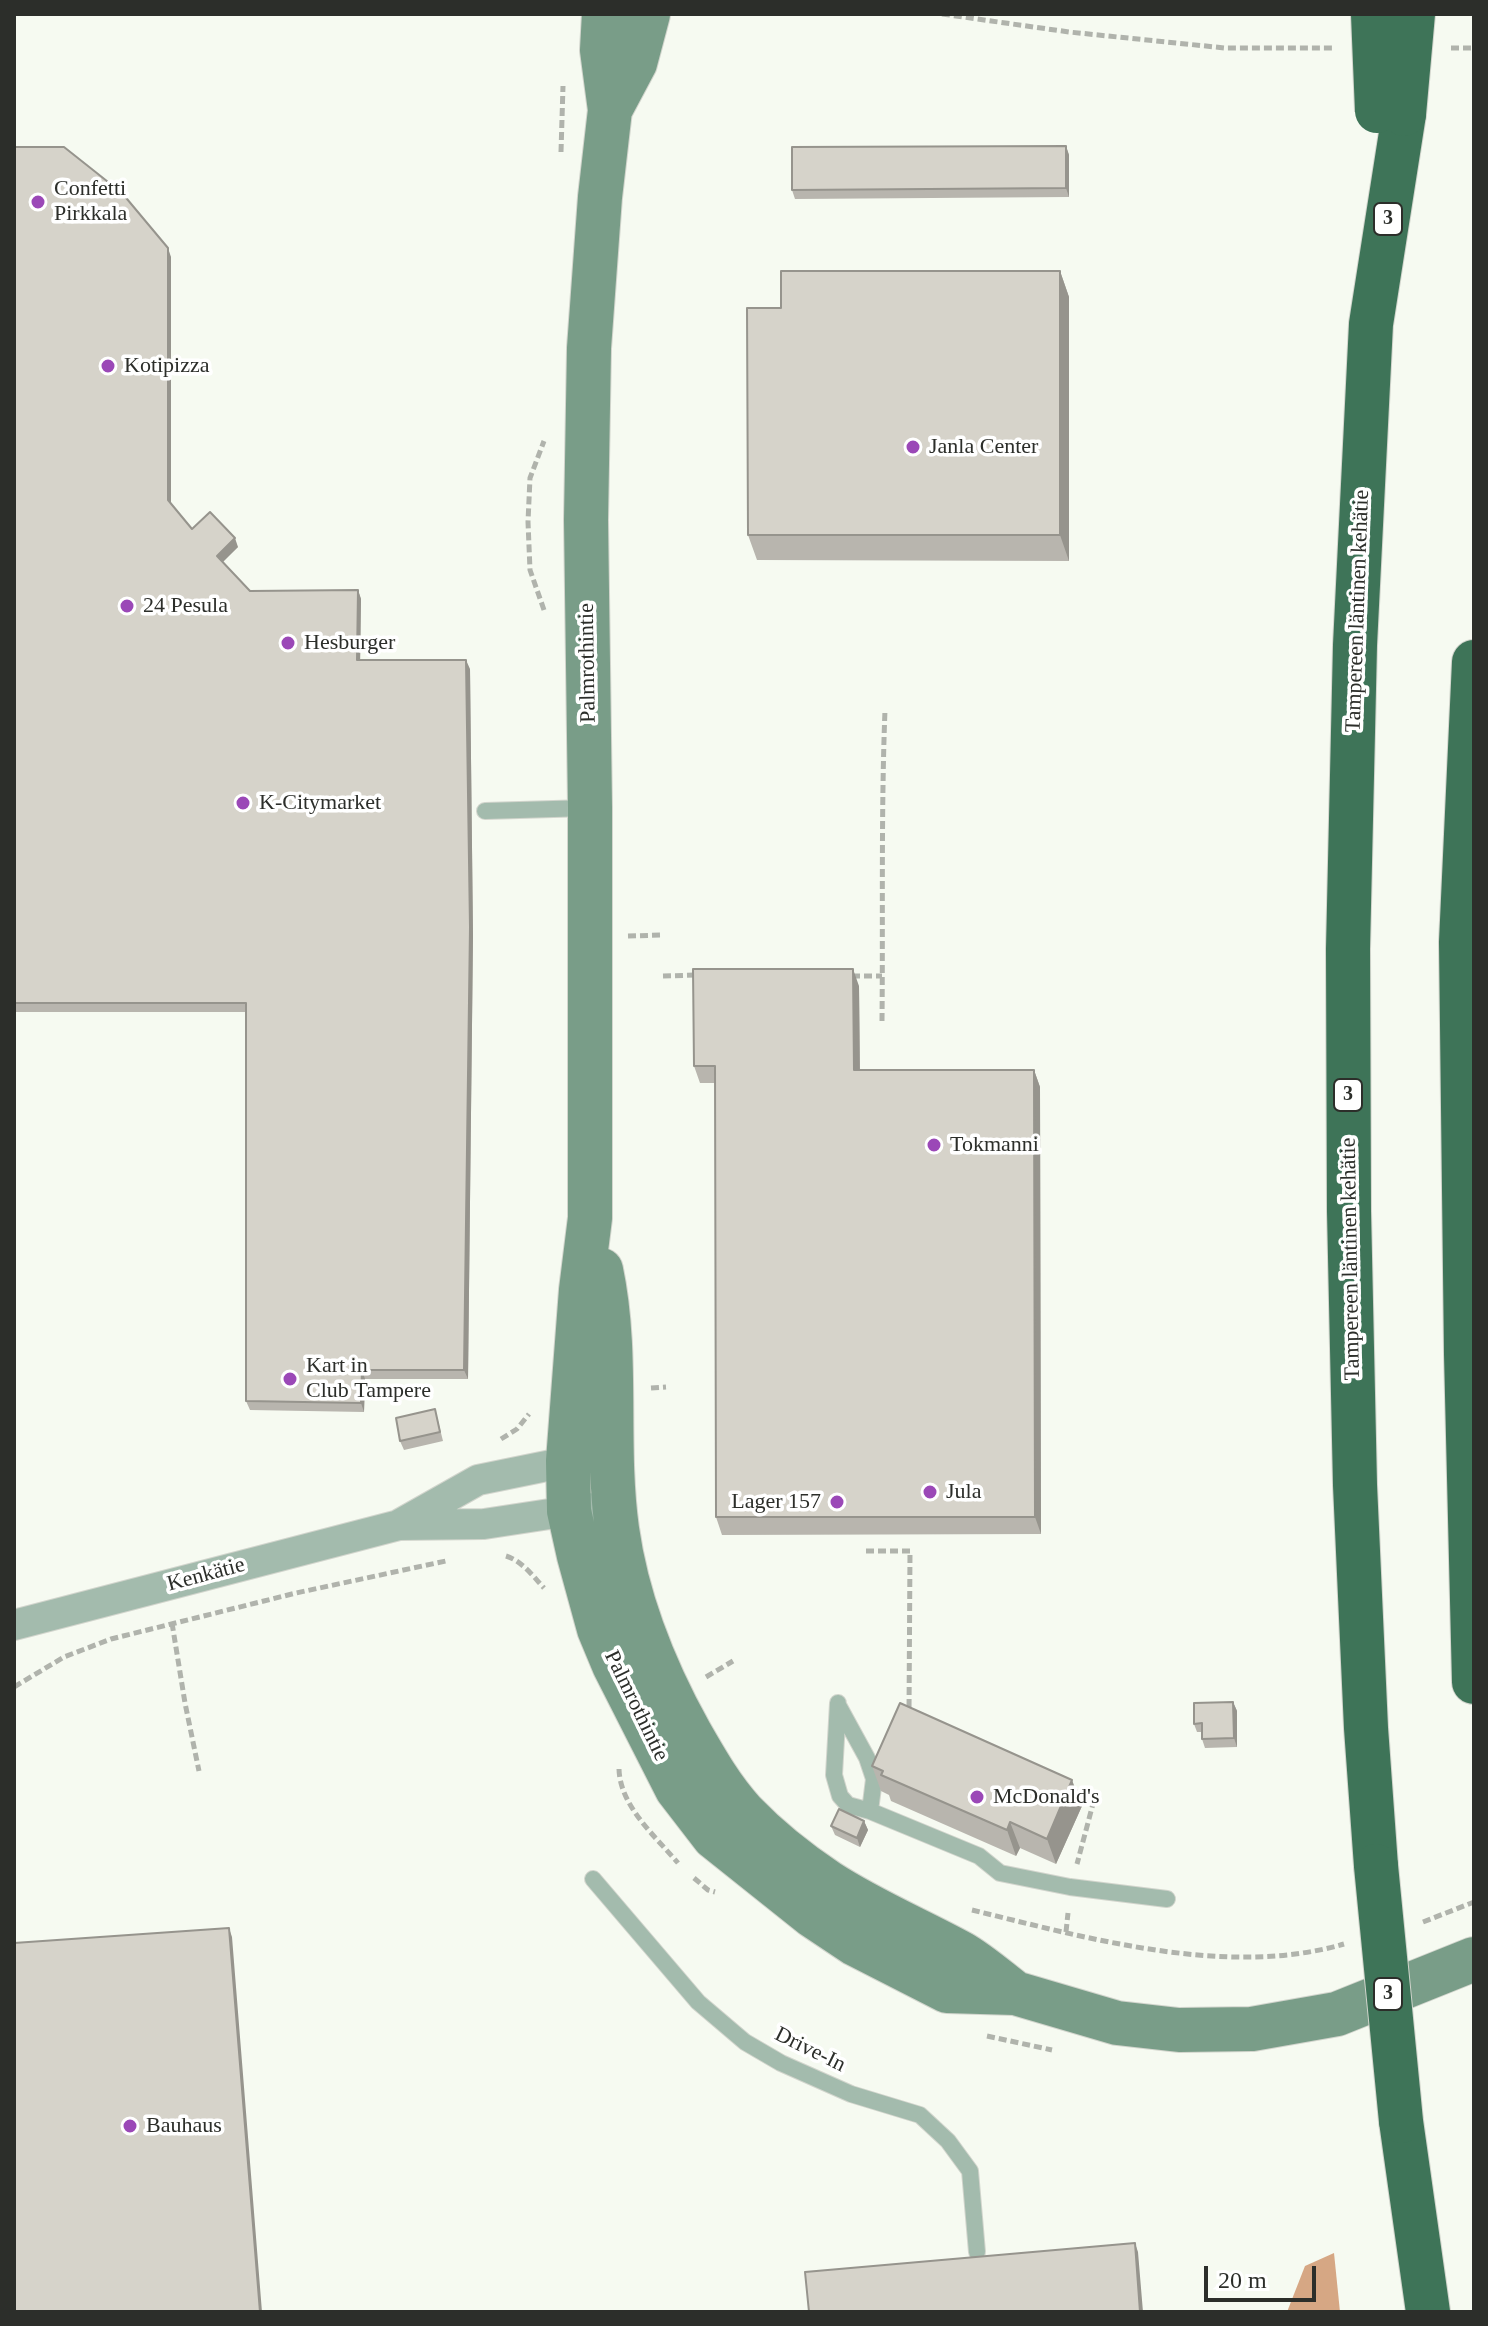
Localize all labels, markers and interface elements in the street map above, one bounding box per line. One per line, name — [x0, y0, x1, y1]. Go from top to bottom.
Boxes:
place label: Confetti Pirkkala — [54, 176, 127, 228]
marker: Confetti Pirkkala — [29, 193, 47, 211]
road number: 3 — [1374, 203, 1402, 235]
place label: Kotipizza — [124, 353, 210, 379]
marker: Kotipizza — [99, 357, 117, 375]
place label: Janla Center — [929, 434, 1038, 460]
marker: Janla Center — [904, 438, 922, 456]
street label: Tampereen läntinen kehätie — [1341, 489, 1375, 733]
place label: 24 Pesula — [143, 593, 228, 619]
marker: 24 Pesula — [118, 597, 136, 615]
street label: Palmrothintie — [574, 603, 602, 723]
place label: Hesburger — [304, 630, 395, 656]
marker: Hesburger — [279, 634, 297, 652]
place label: K-Citymarket — [259, 790, 381, 816]
marker: K-Citymarket — [234, 794, 252, 812]
road number: 3 — [1334, 1079, 1362, 1111]
place label: Tokmanni — [950, 1132, 1039, 1158]
marker: Tokmanni — [925, 1136, 943, 1154]
street label: Tampereen läntinen kehätie — [1336, 1137, 1366, 1381]
place label: Kart in Club Tampere — [306, 1353, 431, 1404]
marker: Kart in Club Tampere — [281, 1370, 299, 1388]
place label: Jula — [946, 1479, 981, 1505]
marker: Jula — [921, 1483, 939, 1501]
place label: Lager 157 — [731, 1489, 821, 1515]
marker: Lager 157 — [828, 1493, 846, 1511]
street label: Kenkätie — [164, 1552, 248, 1598]
street label: Palmrothintie — [598, 1646, 674, 1766]
place label: McDonald's — [993, 1784, 1100, 1810]
marker: McDonald's — [968, 1788, 986, 1806]
road number: 3 — [1374, 1978, 1402, 2010]
street label: Drive-In — [770, 2022, 850, 2078]
place label: Bauhaus — [146, 2113, 222, 2139]
marker: Bauhaus — [121, 2117, 139, 2135]
scale bar — [1208, 2250, 1320, 2300]
text: 20 m — [1218, 2267, 1267, 2293]

